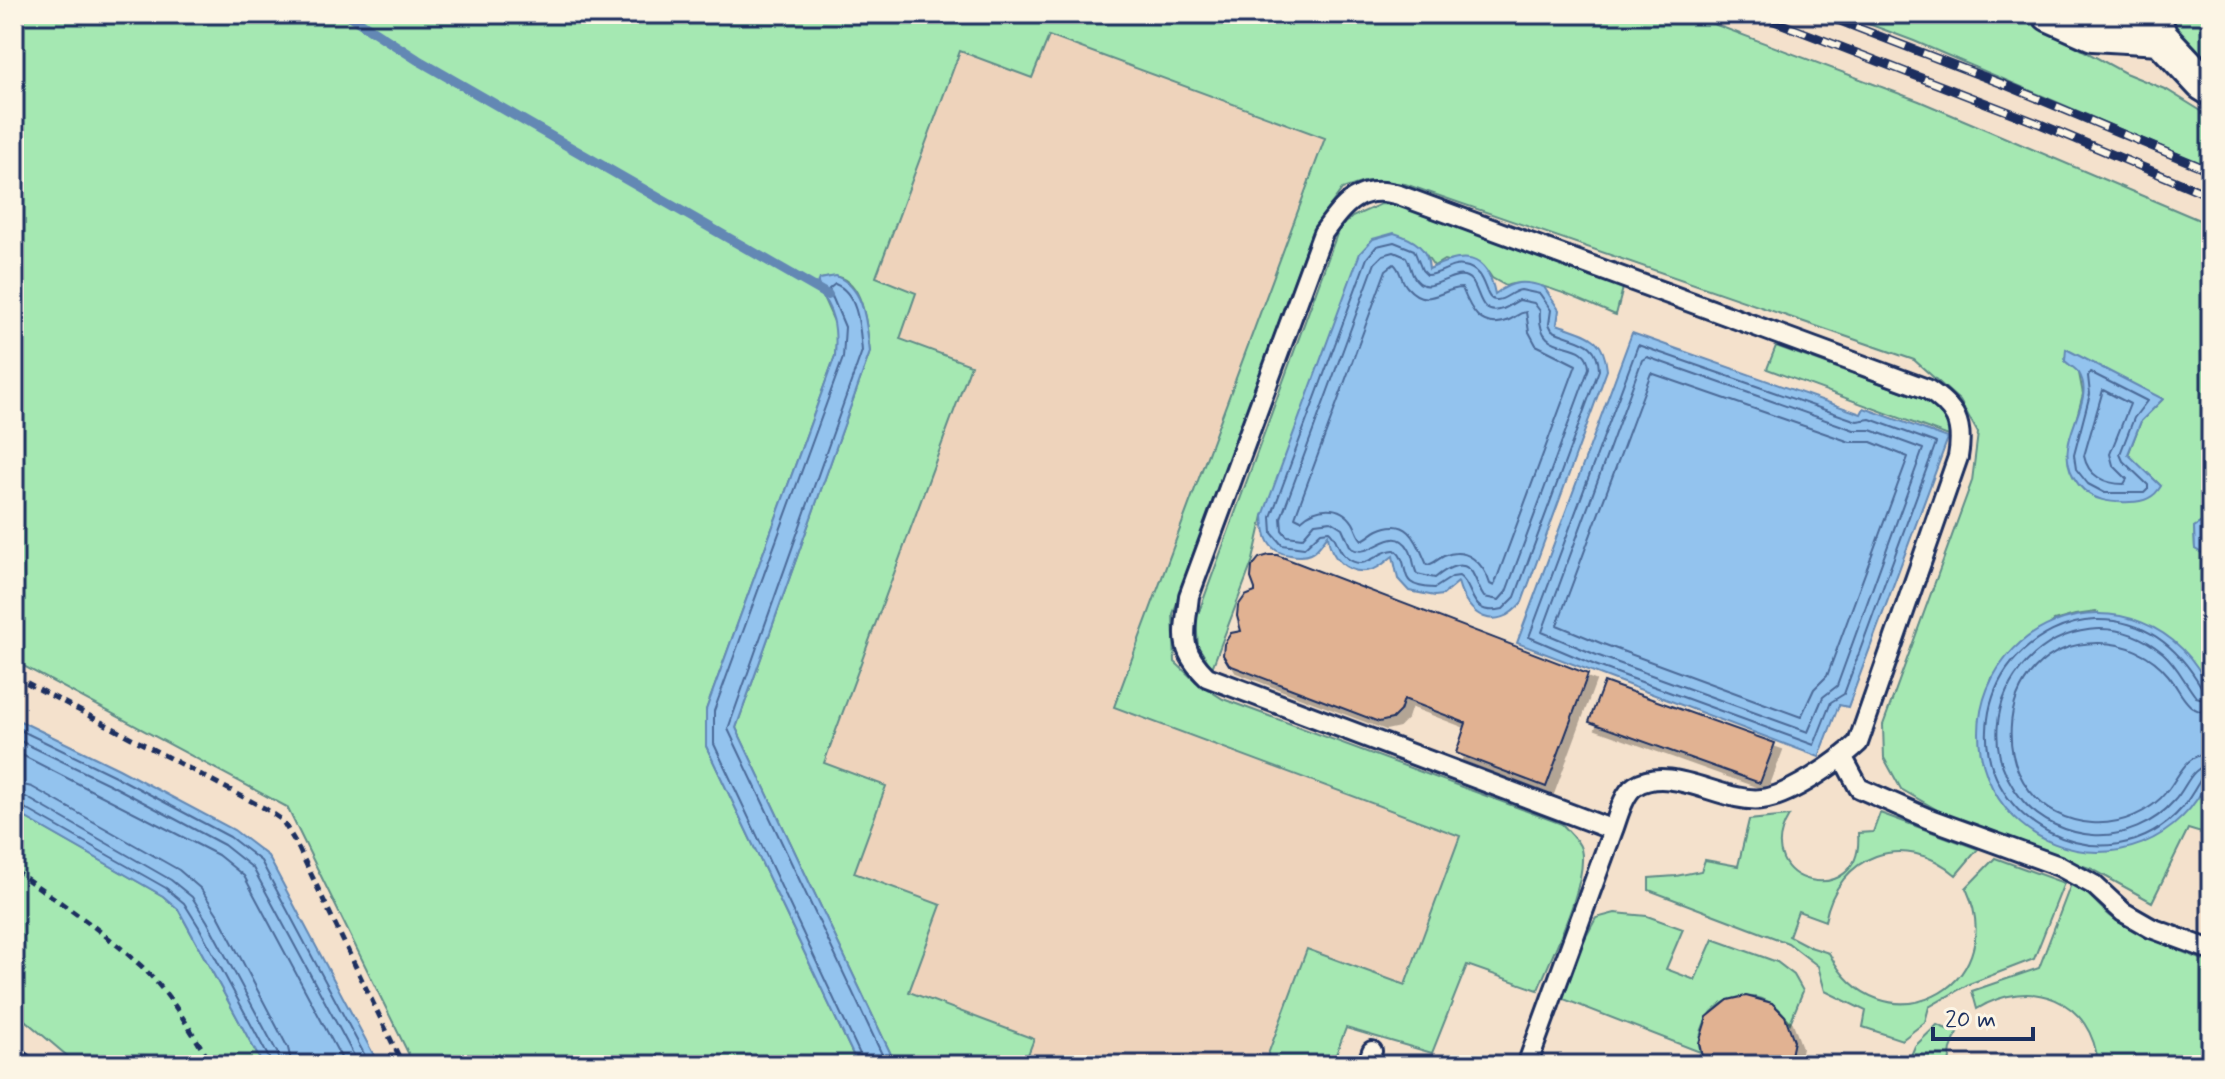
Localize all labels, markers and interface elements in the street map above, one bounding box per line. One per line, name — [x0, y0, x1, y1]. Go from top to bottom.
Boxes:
scale bar — [1933, 991, 2033, 1041]
text: 20 m — [1945, 1005, 1996, 1036]

